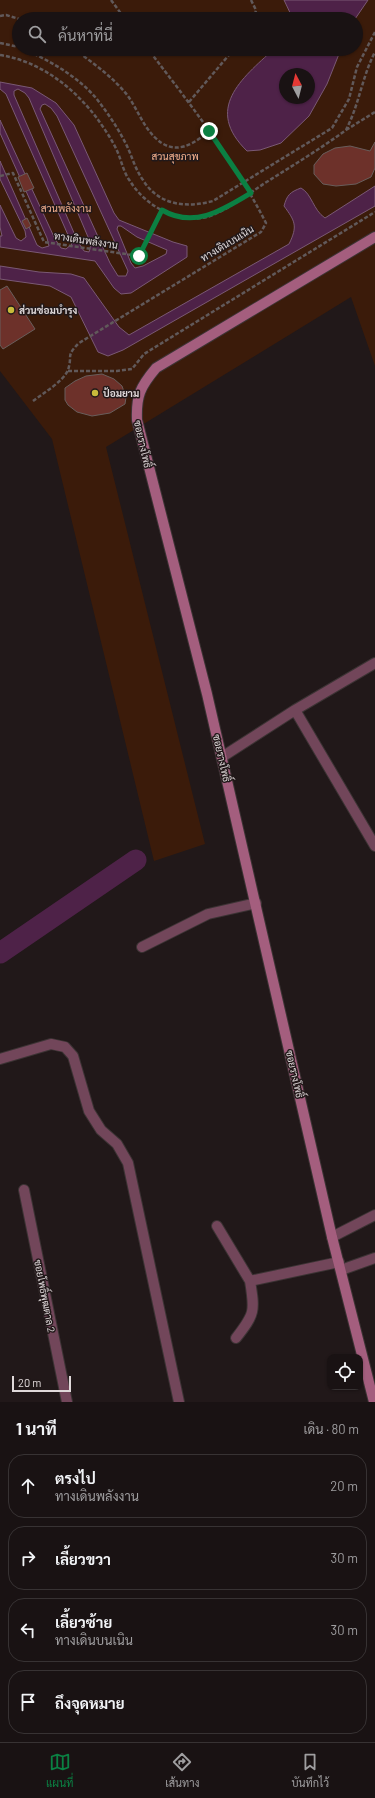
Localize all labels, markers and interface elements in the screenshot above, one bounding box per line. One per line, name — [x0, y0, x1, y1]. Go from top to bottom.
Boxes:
search box — [12, 12, 363, 56]
icon: search — [26, 23, 48, 45]
text: ค้นหาที่นี่ — [58, 26, 113, 44]
north arrow — [279, 68, 315, 104]
route end — [200, 122, 218, 140]
park label: สวนสุขภาพ — [151, 150, 199, 164]
park label: สวนพลังงาน — [41, 202, 91, 214]
street label: ทางเดินบนเนิน — [198, 222, 256, 264]
street label: ทางเดินพลังงาน — [53, 229, 119, 251]
route start — [130, 247, 148, 265]
place label: ส่วนซ่อมบำรุง — [19, 304, 77, 318]
marker: ส่วนซ่อมบำรุง — [6, 305, 16, 315]
place label: ป้อมยาม — [103, 387, 139, 399]
marker: ป้อมยาม — [90, 388, 100, 398]
street label: ซอยรางโพธิ์ — [132, 419, 157, 469]
street label: ซอยรางโพธิ์ — [211, 733, 236, 783]
street label: ซอยรางโพธิ์ — [284, 1049, 309, 1099]
street label: ซอยโพธิ์พุฒตาล 2 — [30, 1258, 60, 1334]
map controls — [327, 1354, 363, 1390]
button: locate — [327, 1354, 363, 1390]
scale bar — [12, 1374, 71, 1393]
text: 20 m — [18, 1376, 41, 1389]
text: 1 นาที — [16, 1418, 57, 1438]
text: เดิน · 80 m — [304, 1421, 359, 1437]
text: ตรงไป — [55, 1469, 96, 1487]
icon: ahead — [17, 1475, 39, 1497]
text: 20 m — [330, 1478, 358, 1494]
text: ทางเดินพลังงาน — [55, 1488, 139, 1504]
icon: right — [17, 1547, 39, 1569]
text: เลี้ยวขวา — [55, 1550, 111, 1568]
text: 30 m — [331, 1550, 358, 1566]
text: เลี้ยวซ้าย — [55, 1613, 112, 1631]
icon: left — [17, 1619, 39, 1641]
text: 30 m — [331, 1622, 358, 1638]
text: ทางเดินบนเนิน — [55, 1632, 133, 1648]
icon: arrive — [17, 1691, 39, 1713]
text: ถึงจุดหมาย — [55, 1694, 125, 1712]
tab: แผนที่ — [46, 1751, 73, 1790]
tab: เส้นทาง — [165, 1751, 200, 1790]
tab: บันทึกไว้ — [291, 1751, 329, 1790]

